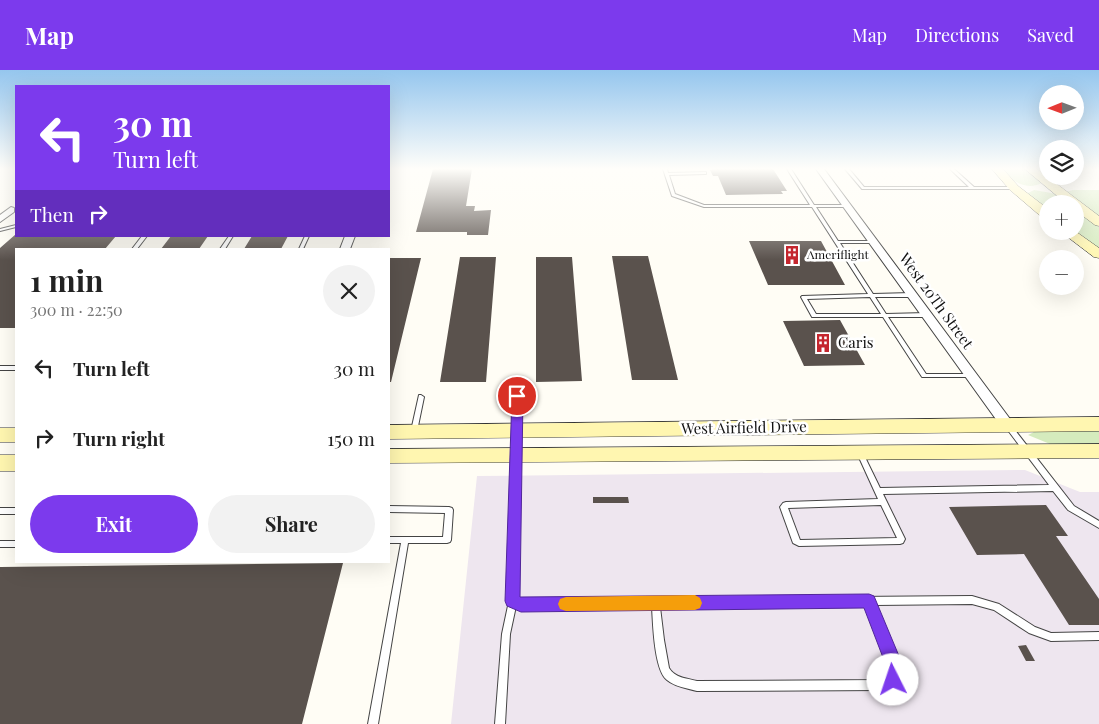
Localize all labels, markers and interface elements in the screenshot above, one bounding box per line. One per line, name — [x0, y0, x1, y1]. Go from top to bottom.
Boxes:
text: Map — [25, 19, 74, 51]
text: Map — [852, 23, 887, 47]
text: Directions — [915, 23, 999, 47]
text: Saved — [1027, 23, 1074, 47]
north arrow — [1039, 85, 1084, 130]
map controls — [1039, 85, 1084, 295]
text: 30 m — [113, 99, 193, 146]
icon: left — [30, 105, 95, 170]
button: layers — [1039, 140, 1084, 185]
text: Turn left — [113, 144, 198, 174]
button: + — [1039, 195, 1084, 240]
icon: right — [84, 200, 112, 228]
text: Then — [30, 201, 74, 227]
building icon: Ameriflight — [781, 244, 803, 266]
place label: Ameriflight — [806, 246, 870, 262]
street label: West 20Th Street — [895, 248, 979, 353]
button: − — [1039, 250, 1084, 295]
text: 1 min — [30, 260, 104, 300]
button: close — [323, 265, 375, 317]
text: 300 m · 22:50 — [30, 299, 123, 320]
building icon: Caris — [812, 332, 834, 354]
place label: Caris — [838, 332, 874, 352]
icon: left — [30, 354, 58, 382]
text: Turn left — [73, 355, 150, 381]
text: 30 m — [333, 355, 375, 381]
pin — [496, 375, 538, 417]
icon: arrive — [503, 382, 531, 410]
street label: West Airfield Drive — [680, 416, 807, 438]
icon: right — [30, 424, 58, 452]
text: Turn right — [73, 425, 165, 451]
text: 150 m — [327, 425, 375, 451]
button: Exit — [30, 495, 198, 553]
button: Share — [208, 495, 375, 553]
position arrow — [866, 653, 918, 705]

